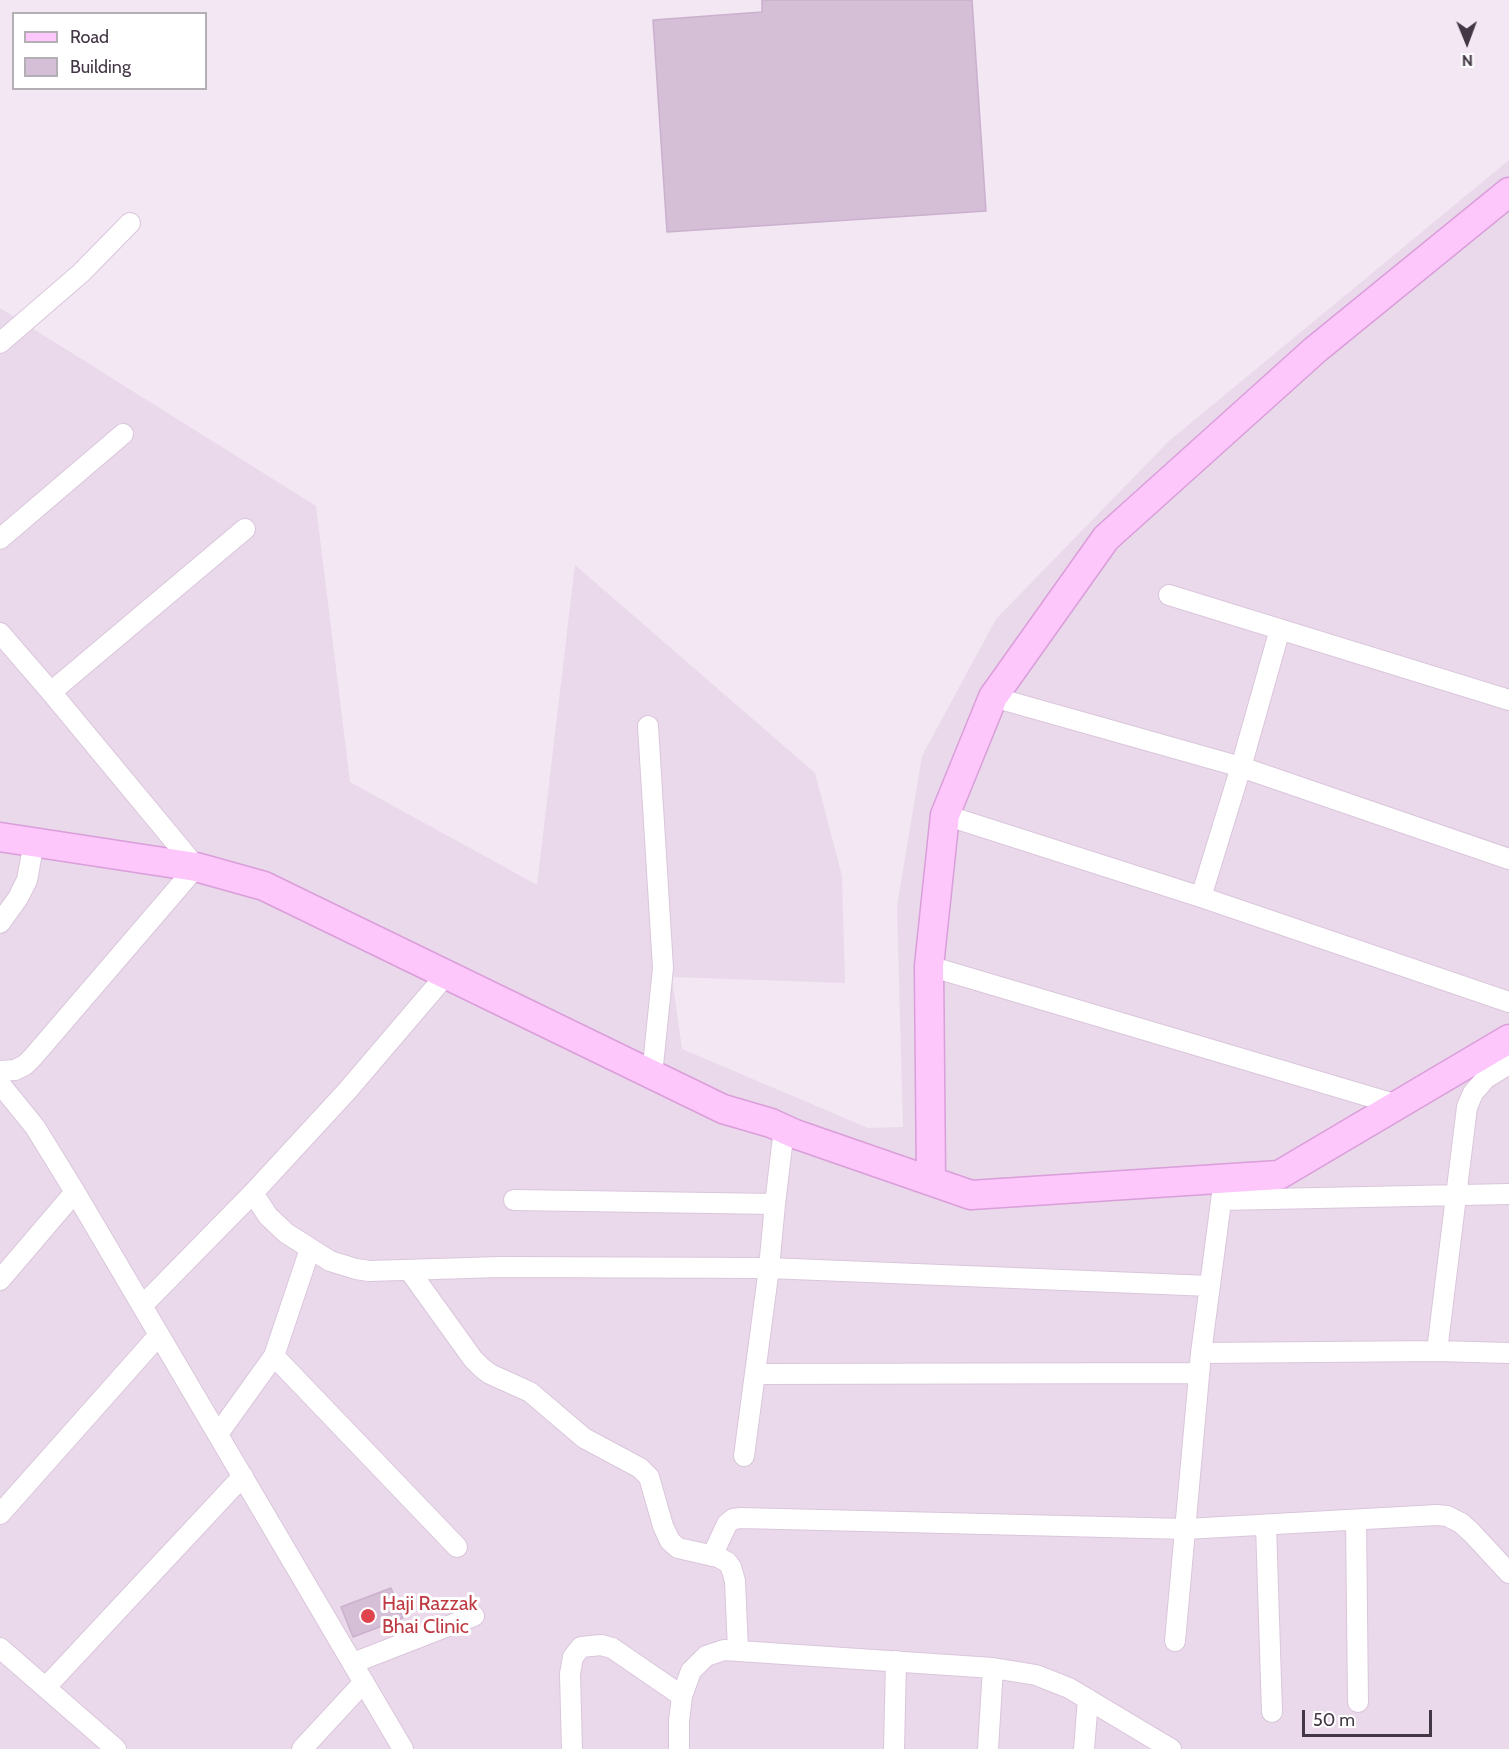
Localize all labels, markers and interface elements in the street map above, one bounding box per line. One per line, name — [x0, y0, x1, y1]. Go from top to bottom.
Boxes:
legend — [12, 12, 207, 90]
north arrow — [1437, 12, 1497, 72]
text: Road — [70, 26, 109, 48]
text: N — [1462, 51, 1473, 70]
text: Building — [70, 56, 131, 78]
place label: Haji Razzak Bhai Clinic — [382, 1592, 477, 1639]
marker: Haji Razzak Bhai Clinic — [359, 1607, 377, 1625]
scale bar — [1305, 1698, 1436, 1736]
text: 50 m — [1313, 1709, 1355, 1731]

